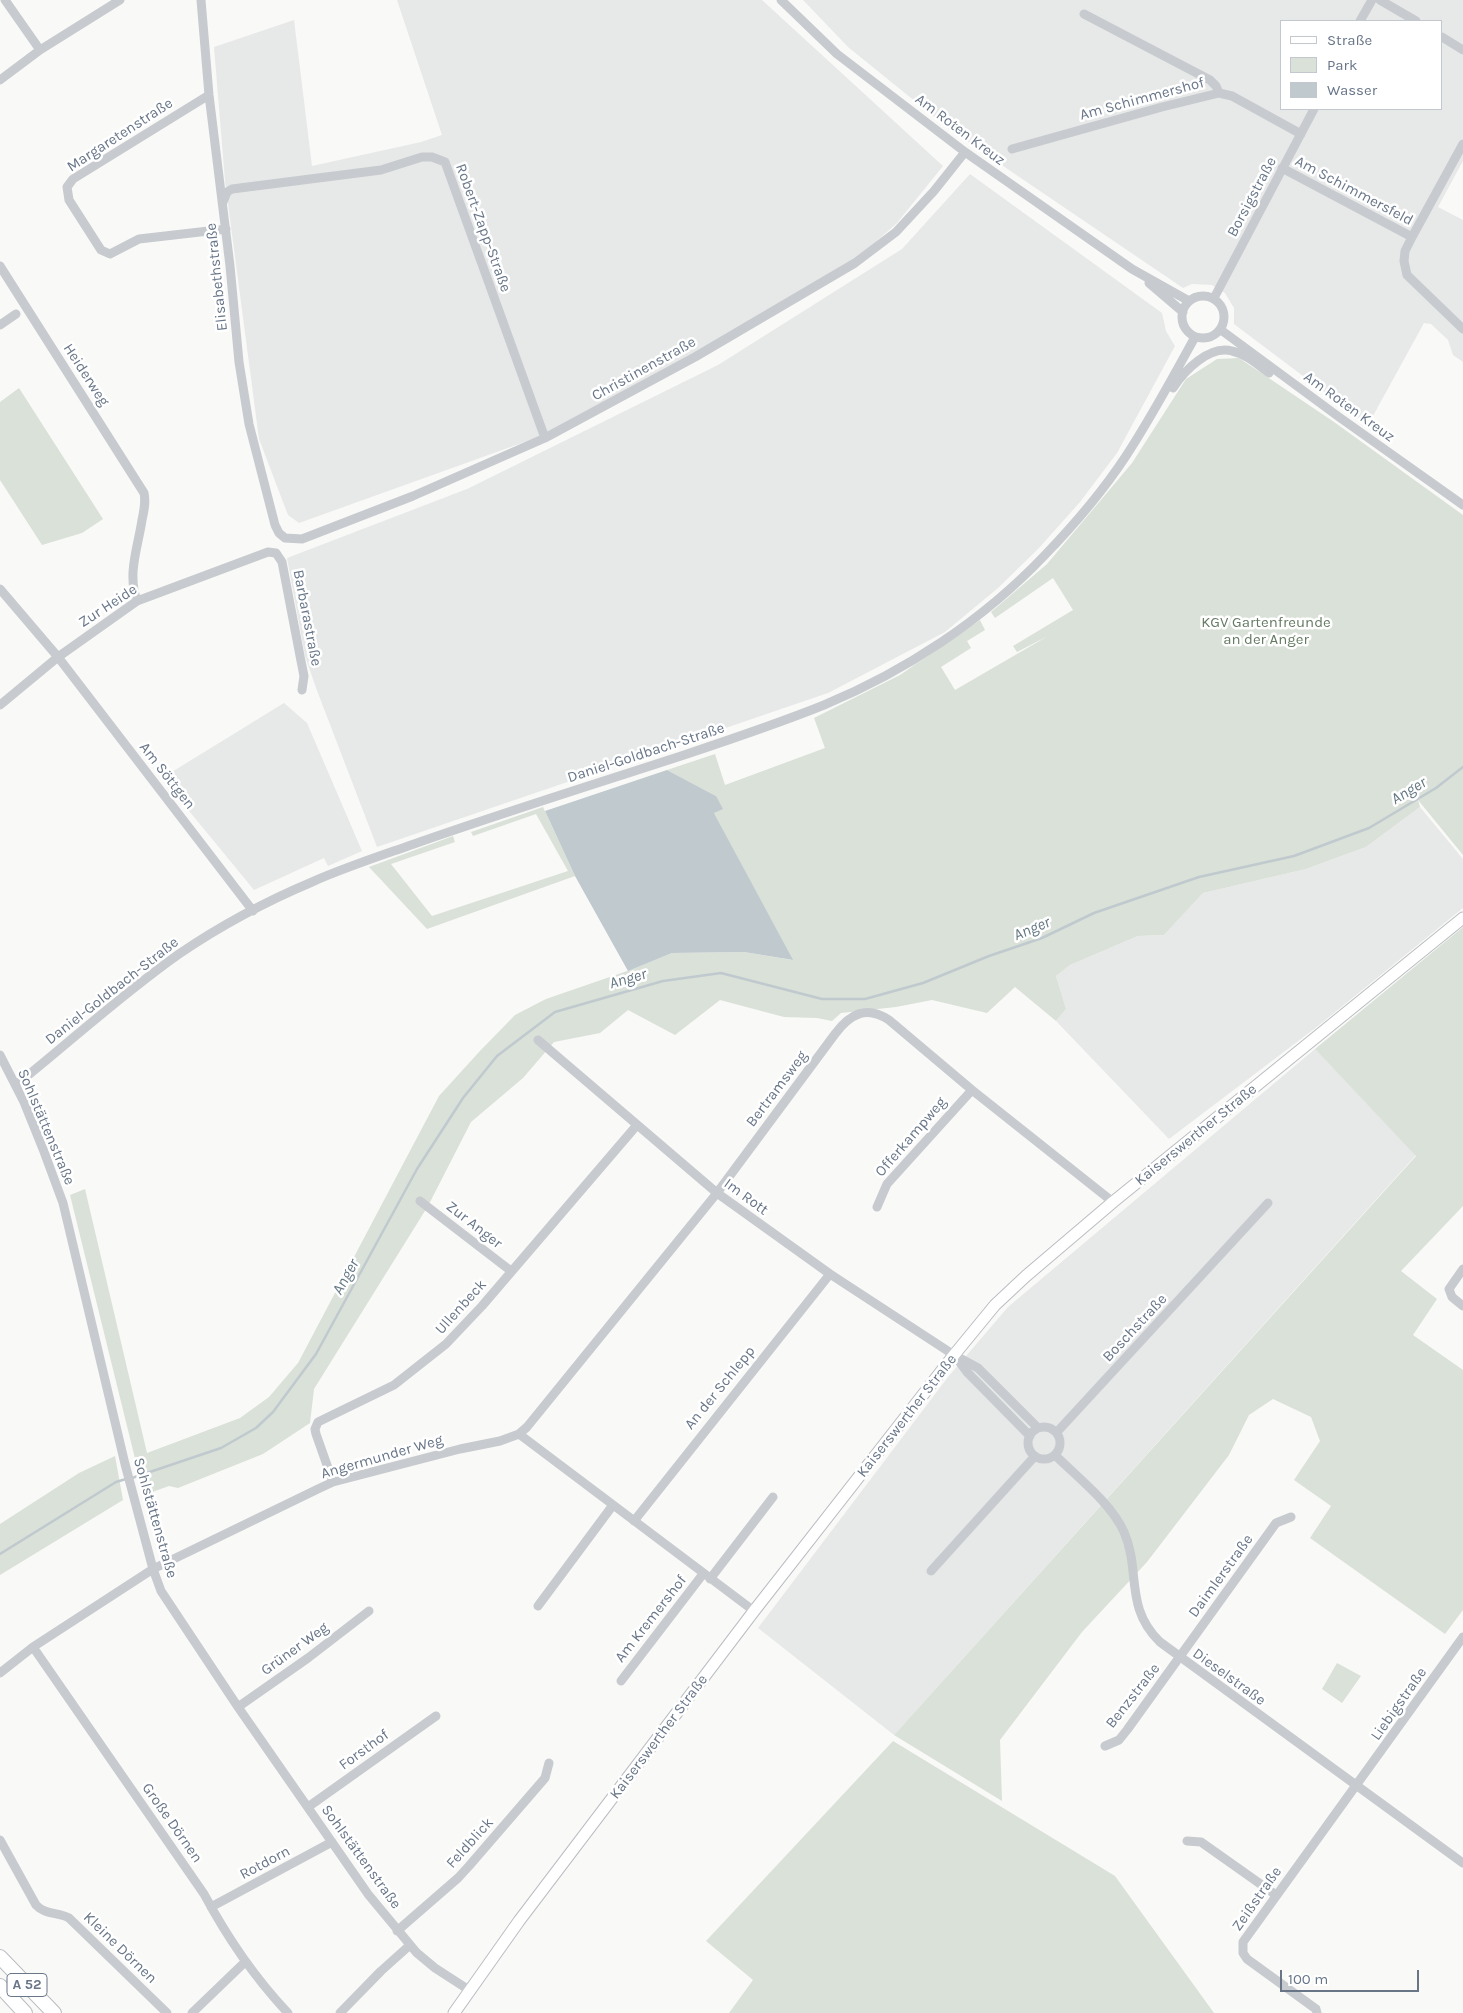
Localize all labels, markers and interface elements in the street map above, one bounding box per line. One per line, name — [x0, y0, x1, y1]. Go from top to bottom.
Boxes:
legend — [1280, 20, 1443, 110]
text: Straße — [1327, 31, 1372, 49]
text: Park — [1327, 56, 1357, 74]
street label: Am Schimmershof — [1078, 74, 1206, 124]
text: Wasser — [1327, 81, 1377, 99]
street label: Am Roten Kreuz — [911, 90, 1009, 170]
street label: Margaretenstraße — [64, 94, 176, 176]
street label: Am Schimmersfeld — [1292, 152, 1416, 230]
street label: Borsigstraße — [1223, 154, 1281, 240]
street label: Robert-Zapp-Straße — [451, 161, 515, 295]
street label: Elisabethstraße — [202, 222, 232, 332]
street label: Christinenstraße — [589, 333, 699, 405]
street label: Heiderweg — [59, 340, 113, 410]
street label: Am Roten Kreuz — [1300, 368, 1398, 446]
street label: Barbarastraße — [289, 568, 325, 668]
street label: Zur Heide — [76, 581, 140, 631]
park label: KGV Gartenfreunde an der Anger — [1201, 614, 1331, 649]
street label: Daniel-Goldbach-Straße — [565, 719, 727, 787]
street label: Am Söttgen — [135, 739, 199, 813]
water label: Anger — [1388, 773, 1430, 809]
water label: Anger — [1011, 913, 1053, 945]
street label: Daniel-Goldbach-Straße — [42, 933, 182, 1049]
water label: Anger — [607, 965, 649, 993]
street label: Bertramsweg — [743, 1047, 811, 1131]
street label: Sohlstättenstraße — [13, 1066, 79, 1188]
street label: Kaiserswerther Straße — [1132, 1080, 1260, 1190]
street label: Offerkampweg — [872, 1093, 950, 1181]
street label: Im Rott — [720, 1175, 772, 1219]
street label: Zur Anger — [442, 1198, 506, 1252]
water label: Anger — [328, 1256, 364, 1298]
street label: Ullenbeck — [432, 1276, 490, 1338]
street label: Boschstraße — [1099, 1290, 1171, 1366]
street label: An der Schlepp — [681, 1343, 759, 1433]
street label: Kaiserswerther Straße — [853, 1351, 961, 1481]
street label: Angermunder Weg — [319, 1431, 445, 1483]
street label: Sohlstättenstraße — [129, 1456, 181, 1580]
street label: Daimlerstraße — [1185, 1531, 1257, 1621]
street label: Am Kremershof — [611, 1572, 691, 1666]
street label: Grüner Weg — [258, 1618, 332, 1680]
street label: Dieselstraße — [1189, 1644, 1269, 1710]
street label: Benzstraße — [1102, 1660, 1164, 1732]
street label: Liebigstraße — [1367, 1664, 1431, 1744]
street label: Kaiserswerther Straße — [606, 1671, 712, 1803]
street label: Forsthof — [336, 1726, 392, 1774]
street label: Große Dörnen — [138, 1780, 206, 1866]
street label: Sohlstättenstraße — [317, 1801, 405, 1913]
street label: Feldblick — [443, 1814, 497, 1872]
street label: Rotdorn — [237, 1842, 293, 1884]
street label: Zeißstraße — [1228, 1863, 1286, 1935]
street label: Kleine Dörnen — [80, 1908, 160, 1988]
scale bar — [1283, 1960, 1422, 1992]
text: 100 m — [1288, 1970, 1328, 1988]
road number: A 52 — [7, 1974, 47, 1996]

